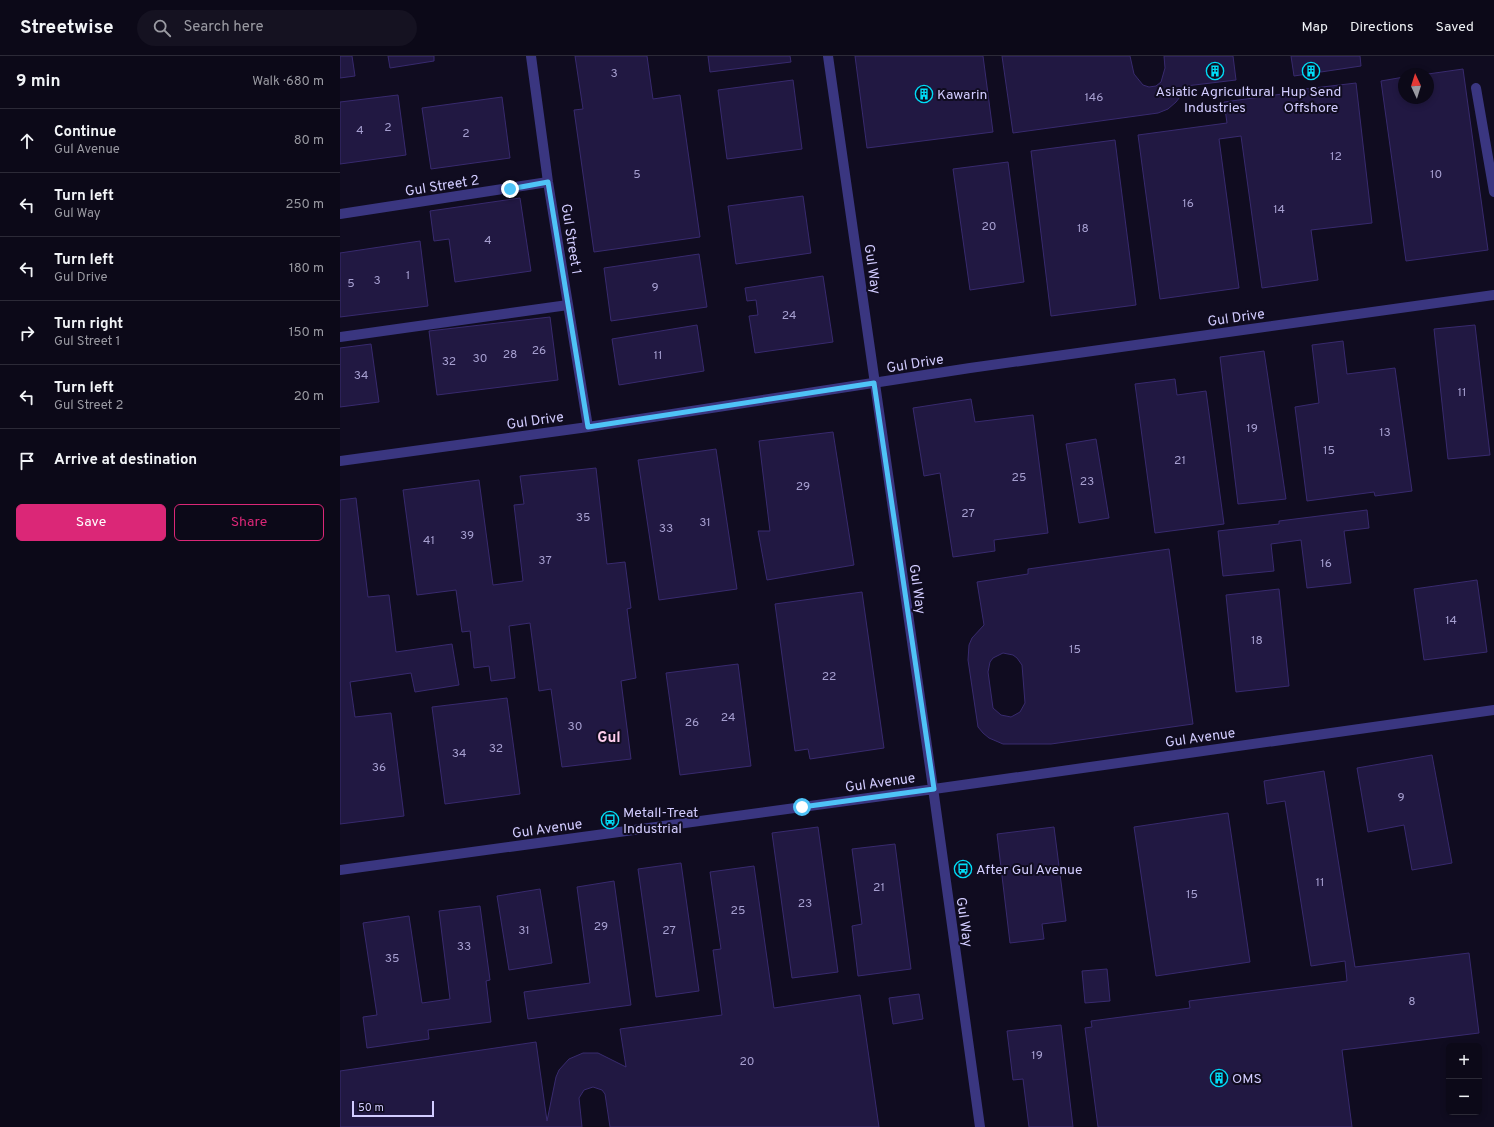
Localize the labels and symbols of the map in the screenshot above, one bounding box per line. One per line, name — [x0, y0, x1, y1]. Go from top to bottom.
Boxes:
building icon: Asiatic Agricultural Industries — [1205, 61, 1225, 81]
building icon: Hup Send Offshore — [1301, 61, 1321, 81]
house number: 3 — [610, 66, 618, 82]
north arrow — [1398, 68, 1434, 104]
building icon: Kawarin — [914, 84, 934, 104]
place label: Asiatic Agricultural Industries — [1156, 84, 1274, 117]
place label: Hup Send Offshore — [1281, 84, 1341, 117]
place label: Kawarin — [937, 87, 987, 104]
house number: 146 — [1085, 90, 1103, 106]
house number: 2 — [384, 120, 392, 136]
house number: 4 — [356, 123, 364, 139]
house number: 2 — [462, 126, 470, 142]
house number: 12 — [1330, 149, 1342, 165]
house number: 5 — [633, 167, 641, 183]
house number: 10 — [1430, 167, 1442, 183]
street label: Gul Street 2 — [404, 172, 481, 201]
route end — [501, 180, 519, 198]
house number: 16 — [1182, 196, 1194, 212]
house number: 14 — [1273, 202, 1285, 218]
street label: Gul Street 1 — [557, 203, 585, 276]
house number: 20 — [981, 219, 997, 235]
house number: 18 — [1077, 221, 1089, 237]
house number: 4 — [484, 233, 492, 249]
street label: Gul Way — [860, 243, 883, 295]
house number: 1 — [406, 268, 410, 284]
house number: 3 — [373, 273, 381, 289]
house number: 5 — [347, 276, 355, 292]
house number: 9 — [651, 280, 659, 296]
street label: Gul Drive — [1206, 306, 1266, 331]
house number: 24 — [782, 308, 796, 324]
house number: 26 — [532, 343, 546, 359]
house number: 28 — [503, 347, 517, 363]
house number: 11 — [654, 348, 662, 364]
house number: 30 — [473, 351, 487, 367]
street label: Gul Drive — [885, 352, 945, 377]
house number: 32 — [442, 354, 456, 370]
house number: 34 — [354, 368, 368, 384]
house number: 11 — [1458, 385, 1466, 401]
street label: Gul Drive — [505, 409, 565, 434]
house number: 19 — [1246, 421, 1258, 437]
house number: 13 — [1379, 425, 1391, 441]
house number: 15 — [1323, 443, 1335, 459]
house number: 21 — [1174, 453, 1186, 469]
house number: 25 — [1012, 470, 1026, 486]
house number: 23 — [1080, 474, 1094, 490]
house number: 29 — [796, 479, 810, 495]
house number: 27 — [961, 506, 975, 522]
house number: 35 — [576, 510, 590, 526]
house number: 31 — [699, 515, 711, 531]
house number: 33 — [659, 521, 673, 537]
house number: 39 — [460, 528, 474, 544]
house number: 41 — [423, 533, 435, 549]
house number: 37 — [538, 553, 552, 569]
house number: 16 — [1320, 556, 1332, 572]
street label: Gul Way — [905, 563, 928, 615]
house number: 14 — [1445, 613, 1457, 629]
house number: 18 — [1251, 633, 1263, 649]
house number: 15 — [1069, 642, 1081, 658]
house number: 22 — [822, 669, 836, 685]
house number: 24 — [721, 710, 735, 726]
house number: 26 — [685, 715, 699, 731]
house number: 30 — [568, 719, 582, 735]
street label: Gul Avenue — [1164, 725, 1236, 752]
district label: Gul — [597, 729, 621, 748]
house number: 32 — [489, 741, 503, 757]
house number: 34 — [452, 746, 466, 762]
house number: 36 — [372, 760, 386, 776]
street label: Gul Avenue — [844, 770, 916, 797]
house number: 9 — [1397, 790, 1405, 806]
route start — [793, 798, 811, 816]
place label: Metall-Treat Industrial — [623, 805, 698, 838]
bus stop icon: Metall-Treat Industrial — [600, 810, 620, 830]
street label: Gul Avenue — [511, 816, 583, 843]
bus stop icon: After Gul Avenue — [953, 859, 973, 879]
place label: After Gul Avenue — [976, 862, 1082, 879]
house number: 11 — [1316, 875, 1324, 891]
house number: 21 — [873, 880, 885, 896]
house number: 15 — [1186, 887, 1198, 903]
house number: 23 — [798, 896, 812, 912]
street label: Gul Way — [952, 896, 975, 948]
house number: 25 — [731, 903, 745, 919]
house number: 29 — [594, 919, 608, 935]
house number: 31 — [518, 923, 530, 939]
house number: 27 — [662, 923, 676, 939]
house number: 33 — [457, 939, 471, 955]
house number: 35 — [385, 951, 399, 967]
house number: 8 — [1408, 994, 1416, 1010]
house number: 19 — [1031, 1048, 1043, 1064]
house number: 20 — [739, 1054, 755, 1070]
building icon: OMS — [1209, 1068, 1229, 1088]
place label: OMS — [1232, 1071, 1262, 1088]
scale bar — [352, 1099, 434, 1118]

